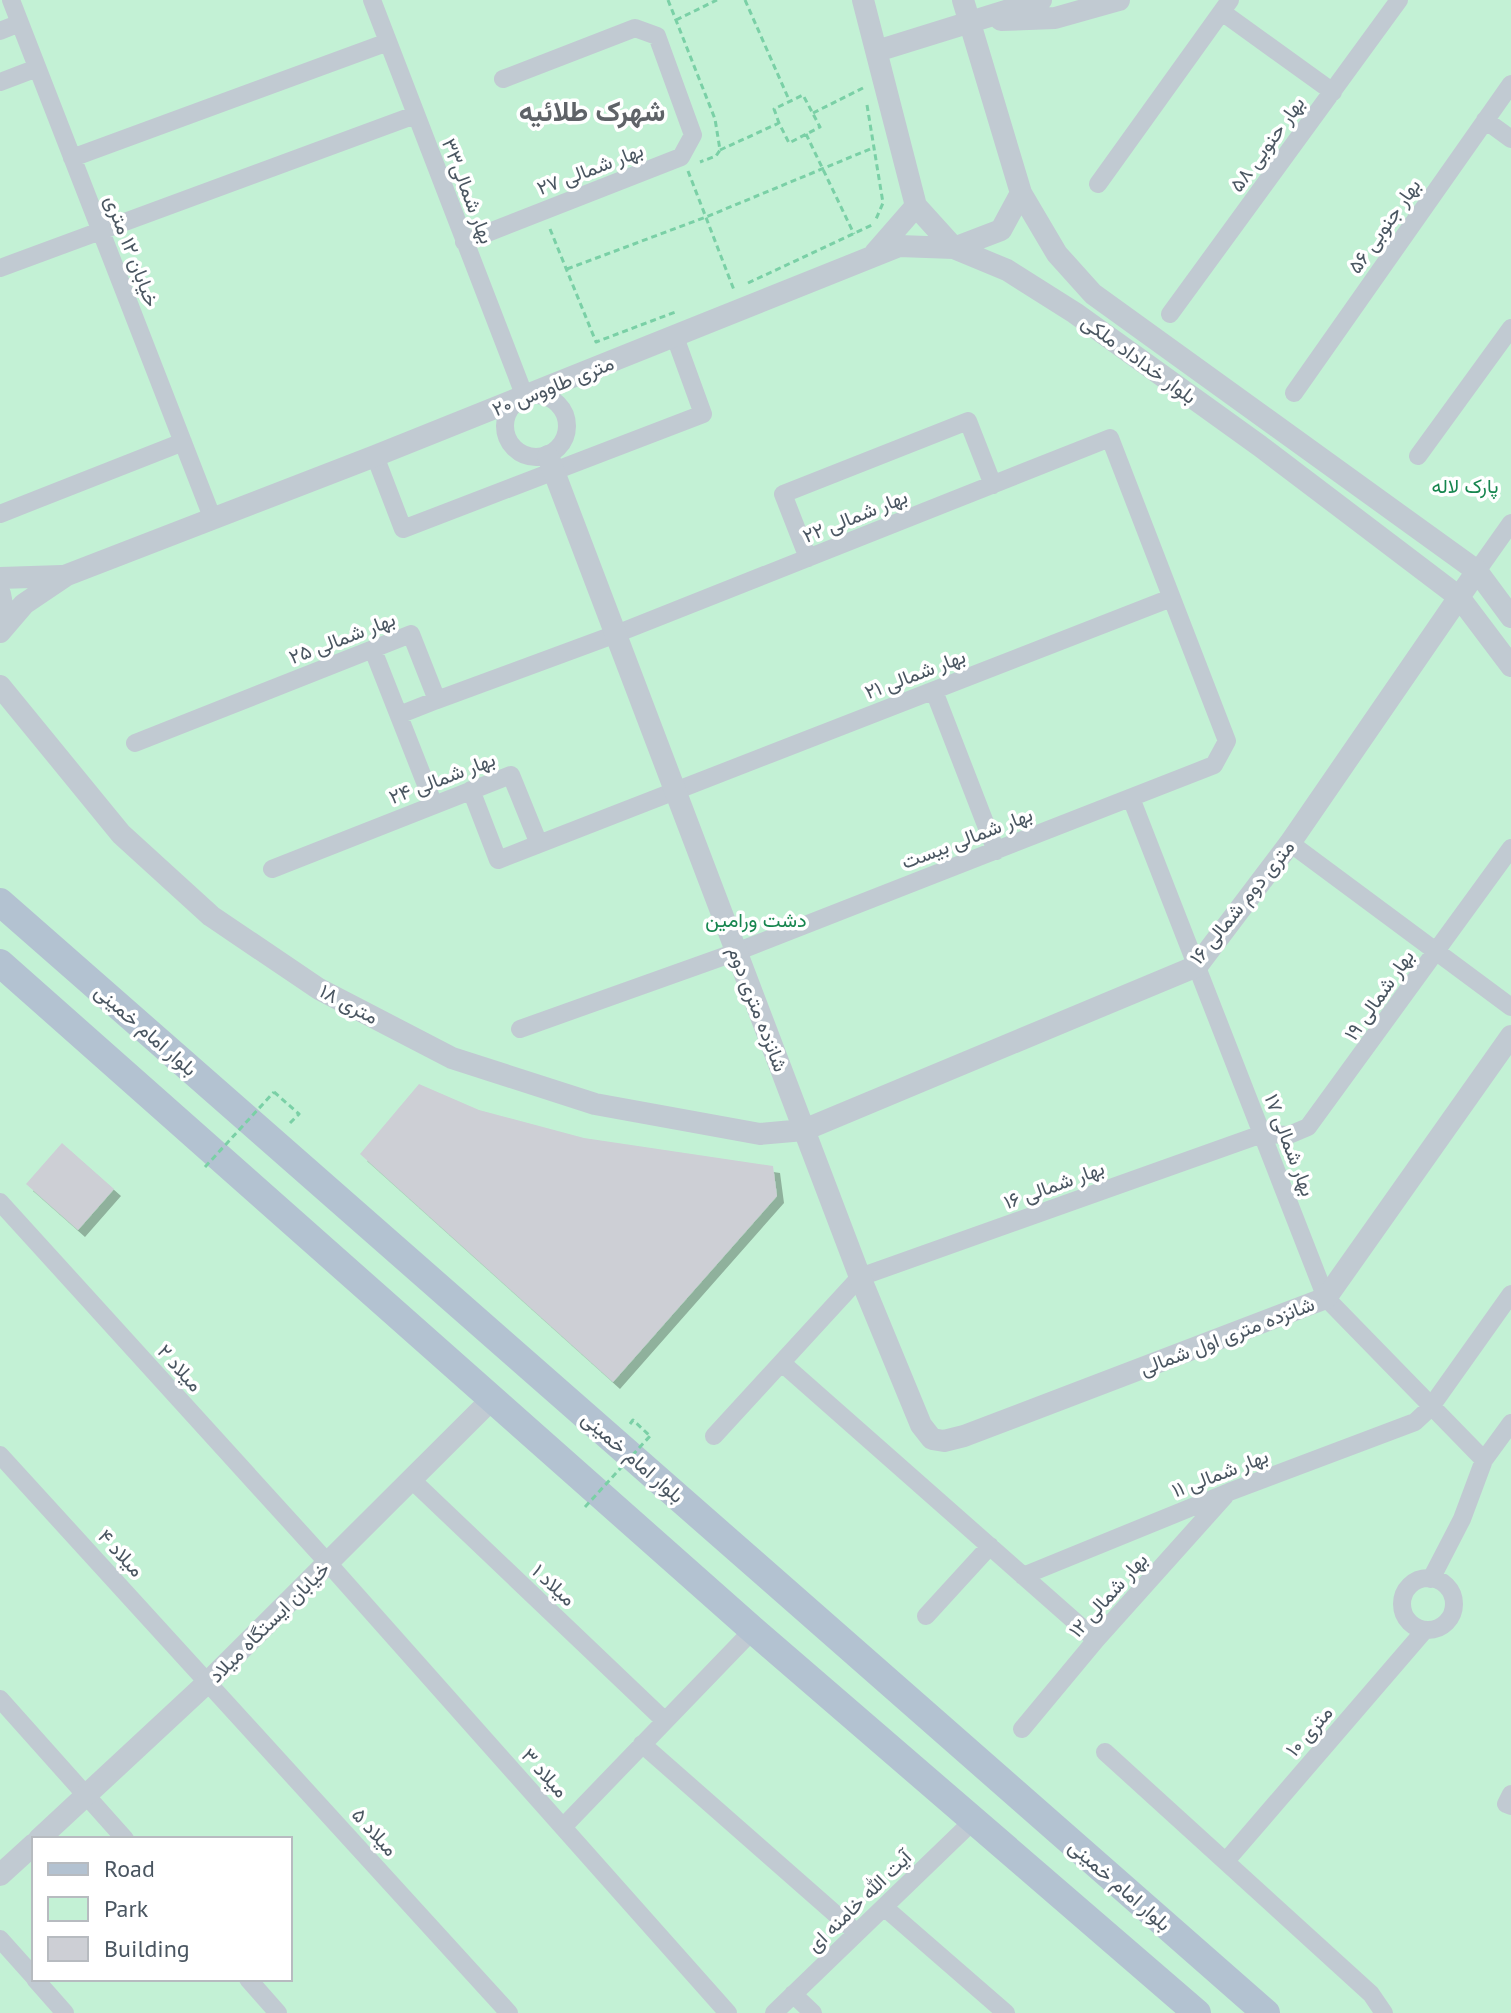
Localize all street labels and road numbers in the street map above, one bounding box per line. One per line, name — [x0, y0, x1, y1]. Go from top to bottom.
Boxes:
street label: بهار حنوبی ۵۸ — [1224, 91, 1310, 197]
street label: بهار شمالی۳۳ — [436, 135, 500, 247]
street label: بهار شمالی ۲۷ — [533, 137, 647, 201]
street label: بهار جنوبی ۵۶ — [1342, 174, 1426, 278]
street label: خیابان ۱۲ متری — [99, 192, 165, 310]
street label: بلوار خداداد ملکی — [1076, 309, 1202, 409]
street label: ۲۰ متری طاووس — [488, 350, 618, 422]
street label: بهار شمالی ۲۲ — [799, 483, 911, 549]
street label: بهار شمالی ۲۵ — [285, 606, 399, 670]
street label: بهار شمالی ۲۱ — [861, 643, 969, 705]
street label: بهار شمالی ۲۴ — [385, 746, 499, 810]
street label: بهار شمالی بیست — [898, 801, 1036, 875]
street label: ۱۶ متری دوم شمالی — [1184, 834, 1300, 970]
street label: شانزده متری دوم — [722, 943, 794, 1075]
street label: بهار شمالی ۱۹ — [1338, 944, 1420, 1046]
street label: بلوار امام خمینی — [89, 978, 203, 1082]
street label: ۱۸ متری — [315, 978, 383, 1030]
street label: بهار شمالی ۱۷ — [1259, 1090, 1321, 1200]
street label: بهار شمالی ۱۶ — [1000, 1155, 1108, 1215]
street label: شانزده متری اول شمالی — [1136, 1291, 1318, 1381]
street label: میلاد ۲ — [152, 1339, 208, 1397]
street label: بلوار امام خمینی — [576, 1405, 690, 1509]
street label: بهار شمالی ۱۱ — [1168, 1443, 1272, 1503]
street label: میلاد ۴ — [92, 1524, 150, 1582]
street label: بهار شمالی ۱۲ — [1063, 1547, 1153, 1643]
street label: خیابان ایستگاه میلاد — [203, 1556, 335, 1688]
street label: میلاد ۱ — [527, 1558, 581, 1612]
street label: ۱۰ متری — [1280, 1700, 1338, 1762]
street label: میلاد ۳ — [516, 1743, 574, 1803]
street label: میلاد ۵ — [346, 1802, 404, 1862]
street label: بلوار امام خمینی — [1063, 1833, 1177, 1937]
street label: آیت الله خامنه ای — [801, 1844, 918, 1958]

